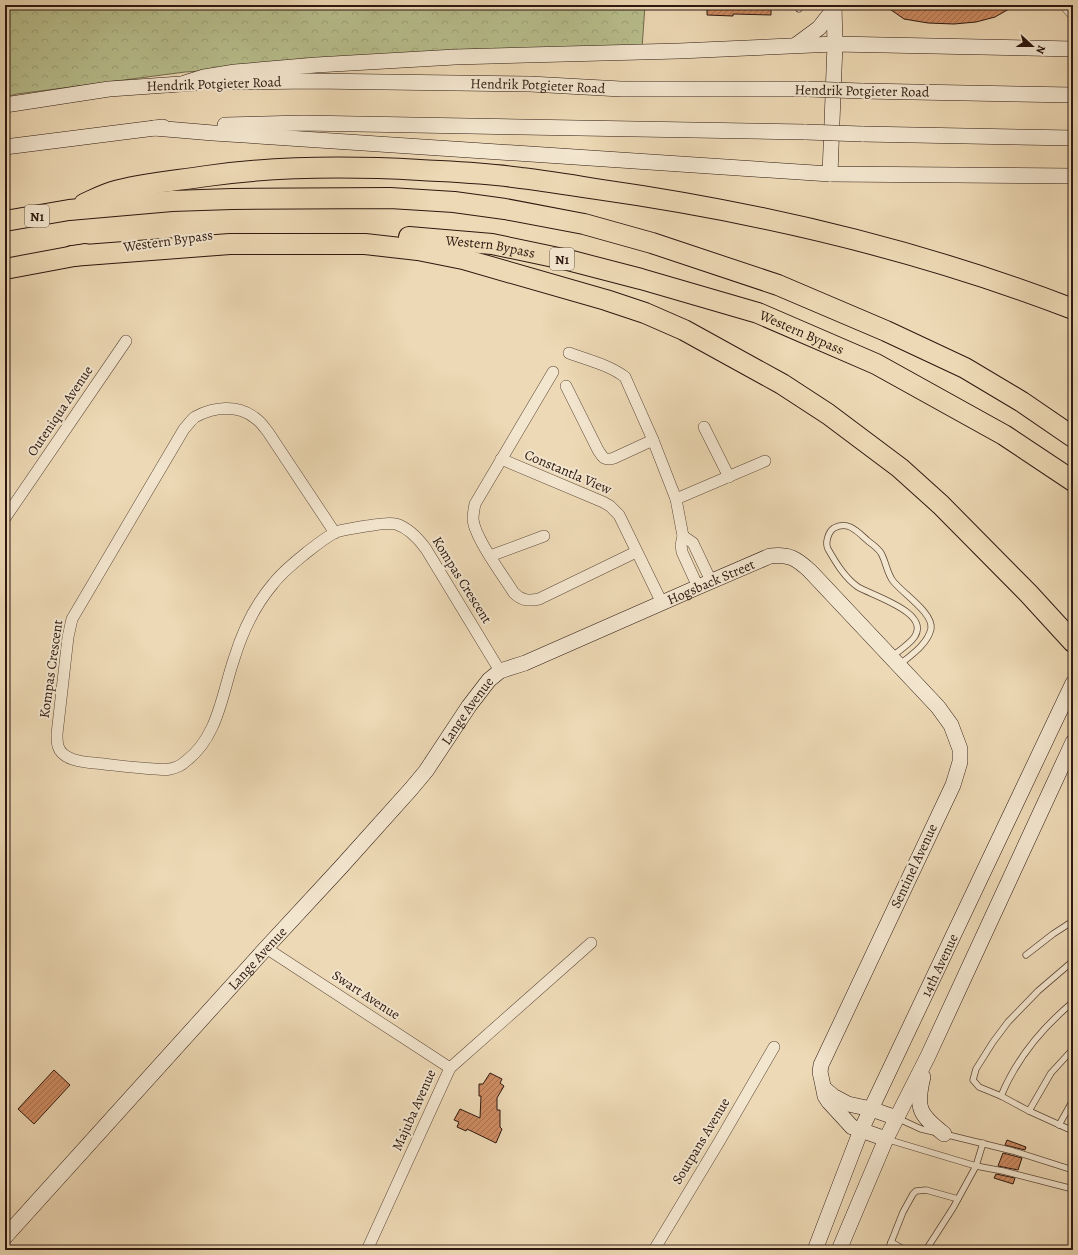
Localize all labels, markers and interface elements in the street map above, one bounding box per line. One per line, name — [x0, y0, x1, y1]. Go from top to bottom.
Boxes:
north arrow — [1012, 26, 1052, 66]
text: N — [1032, 43, 1049, 56]
street label: Hendrik Potgieter Road — [146, 72, 282, 96]
street label: Hendrik Potgieter Road — [470, 74, 606, 98]
street label: Hendrik Potgieter Road — [794, 80, 930, 102]
road number: N1 — [25, 205, 49, 227]
street label: Western Bypass — [121, 225, 214, 257]
street label: Western Bypass — [444, 231, 537, 262]
road number: N1 — [550, 248, 574, 270]
street label: Western Bypass — [756, 305, 847, 359]
street label: Outeniqua Avenue — [23, 362, 97, 460]
street label: Constantla View — [521, 445, 615, 499]
street label: Kompas Crescent — [428, 533, 497, 627]
street label: Hogsback Street — [664, 554, 758, 609]
street label: Kompas Crescent — [35, 618, 67, 719]
street label: Lange Avenue — [436, 673, 498, 748]
street label: Sentinel Avenue — [886, 821, 942, 911]
street label: Lange Avenue — [223, 922, 291, 994]
street label: 14th Avenue — [916, 930, 962, 1000]
street label: Swart Avenue — [328, 966, 404, 1024]
street label: Majuba Avenue — [388, 1066, 440, 1154]
street label: Soutpans Avenue — [668, 1094, 734, 1188]

